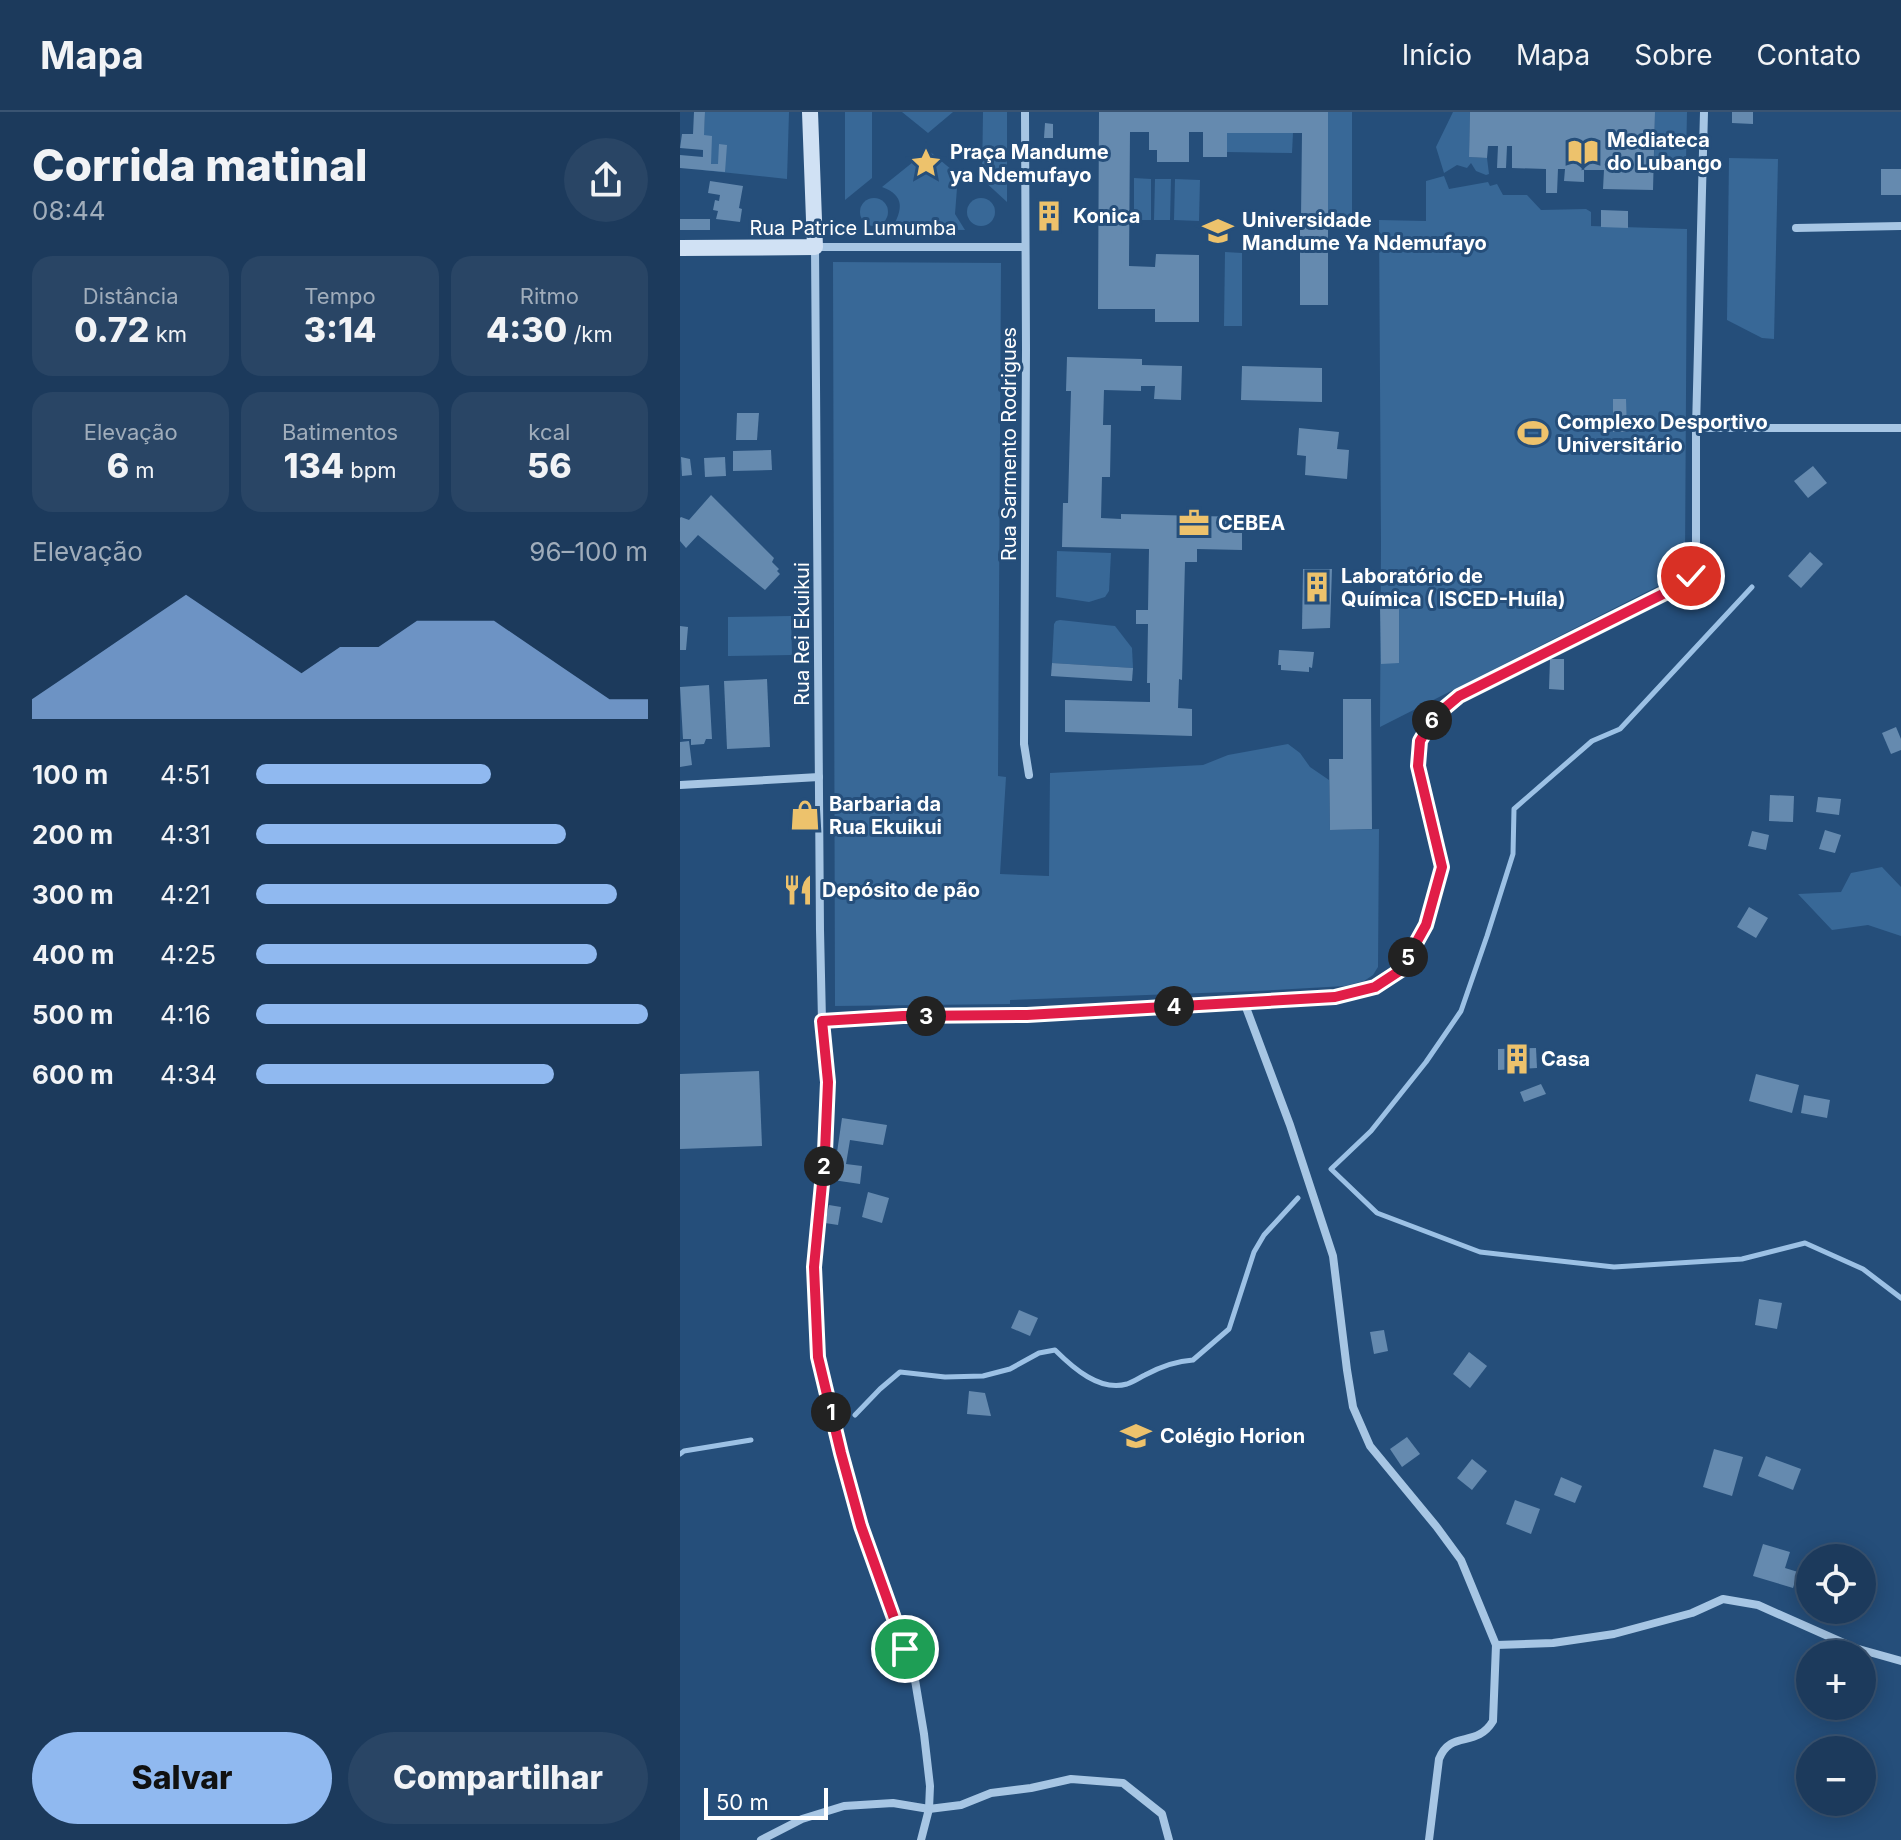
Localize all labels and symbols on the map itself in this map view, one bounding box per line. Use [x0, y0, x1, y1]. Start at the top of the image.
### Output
place label: Mediateca do Lubango [1607, 128, 1722, 175]
library icon: Mediateca do Lubango [1566, 135, 1600, 169]
place label: Praça Mandume ya Ndemufayo [950, 140, 1109, 187]
place icon: Praça Mandume ya Ndemufayo [909, 146, 943, 180]
building icon: Konica [1032, 199, 1066, 233]
place label: Konica [1073, 204, 1140, 228]
place label: Universidade Mandume Ya Ndemufayo [1242, 208, 1487, 255]
school or university icon: Universidade Mandume Ya Ndemufayo [1201, 214, 1235, 248]
street label: Rua Patrice Lumumba [749, 216, 957, 240]
street label: Rua Sarmento Rodrigues [997, 327, 1021, 561]
place label: Complexo Desportivo Universitário [1557, 410, 1768, 457]
sports icon: Complexo Desportivo Universitário [1516, 416, 1550, 450]
office icon: CEBEA [1177, 506, 1211, 540]
place label: CEBEA [1218, 511, 1285, 535]
pin [1657, 542, 1725, 610]
street label: Rua Rei Ekuikui [790, 562, 814, 706]
place label: Laboratório de Química ( ISCED-Huíla) [1341, 564, 1566, 611]
building icon: Laboratório de Química ( ISCED-Huíla) [1300, 570, 1334, 604]
pin: 6 [1412, 700, 1452, 740]
place label: Barbaria da Rua Ekuikui [829, 792, 942, 839]
shop icon: Barbaria da Rua Ekuikui [788, 798, 822, 832]
restaurant icon: Depósito de pão [781, 873, 815, 907]
place label: Depósito de pão [822, 878, 980, 902]
pin: 5 [1388, 937, 1428, 977]
pin: 4 [1154, 986, 1194, 1026]
pin: 3 [906, 996, 946, 1036]
building icon: Casa [1500, 1042, 1534, 1076]
place label: Casa [1541, 1047, 1590, 1071]
pin: 2 [804, 1146, 844, 1186]
pin: 1 [811, 1392, 851, 1432]
school or university icon: Colégio Horion [1119, 1419, 1153, 1453]
place label: Colégio Horion [1160, 1424, 1305, 1448]
pin [871, 1615, 939, 1683]
scale bar [704, 1784, 828, 1820]

